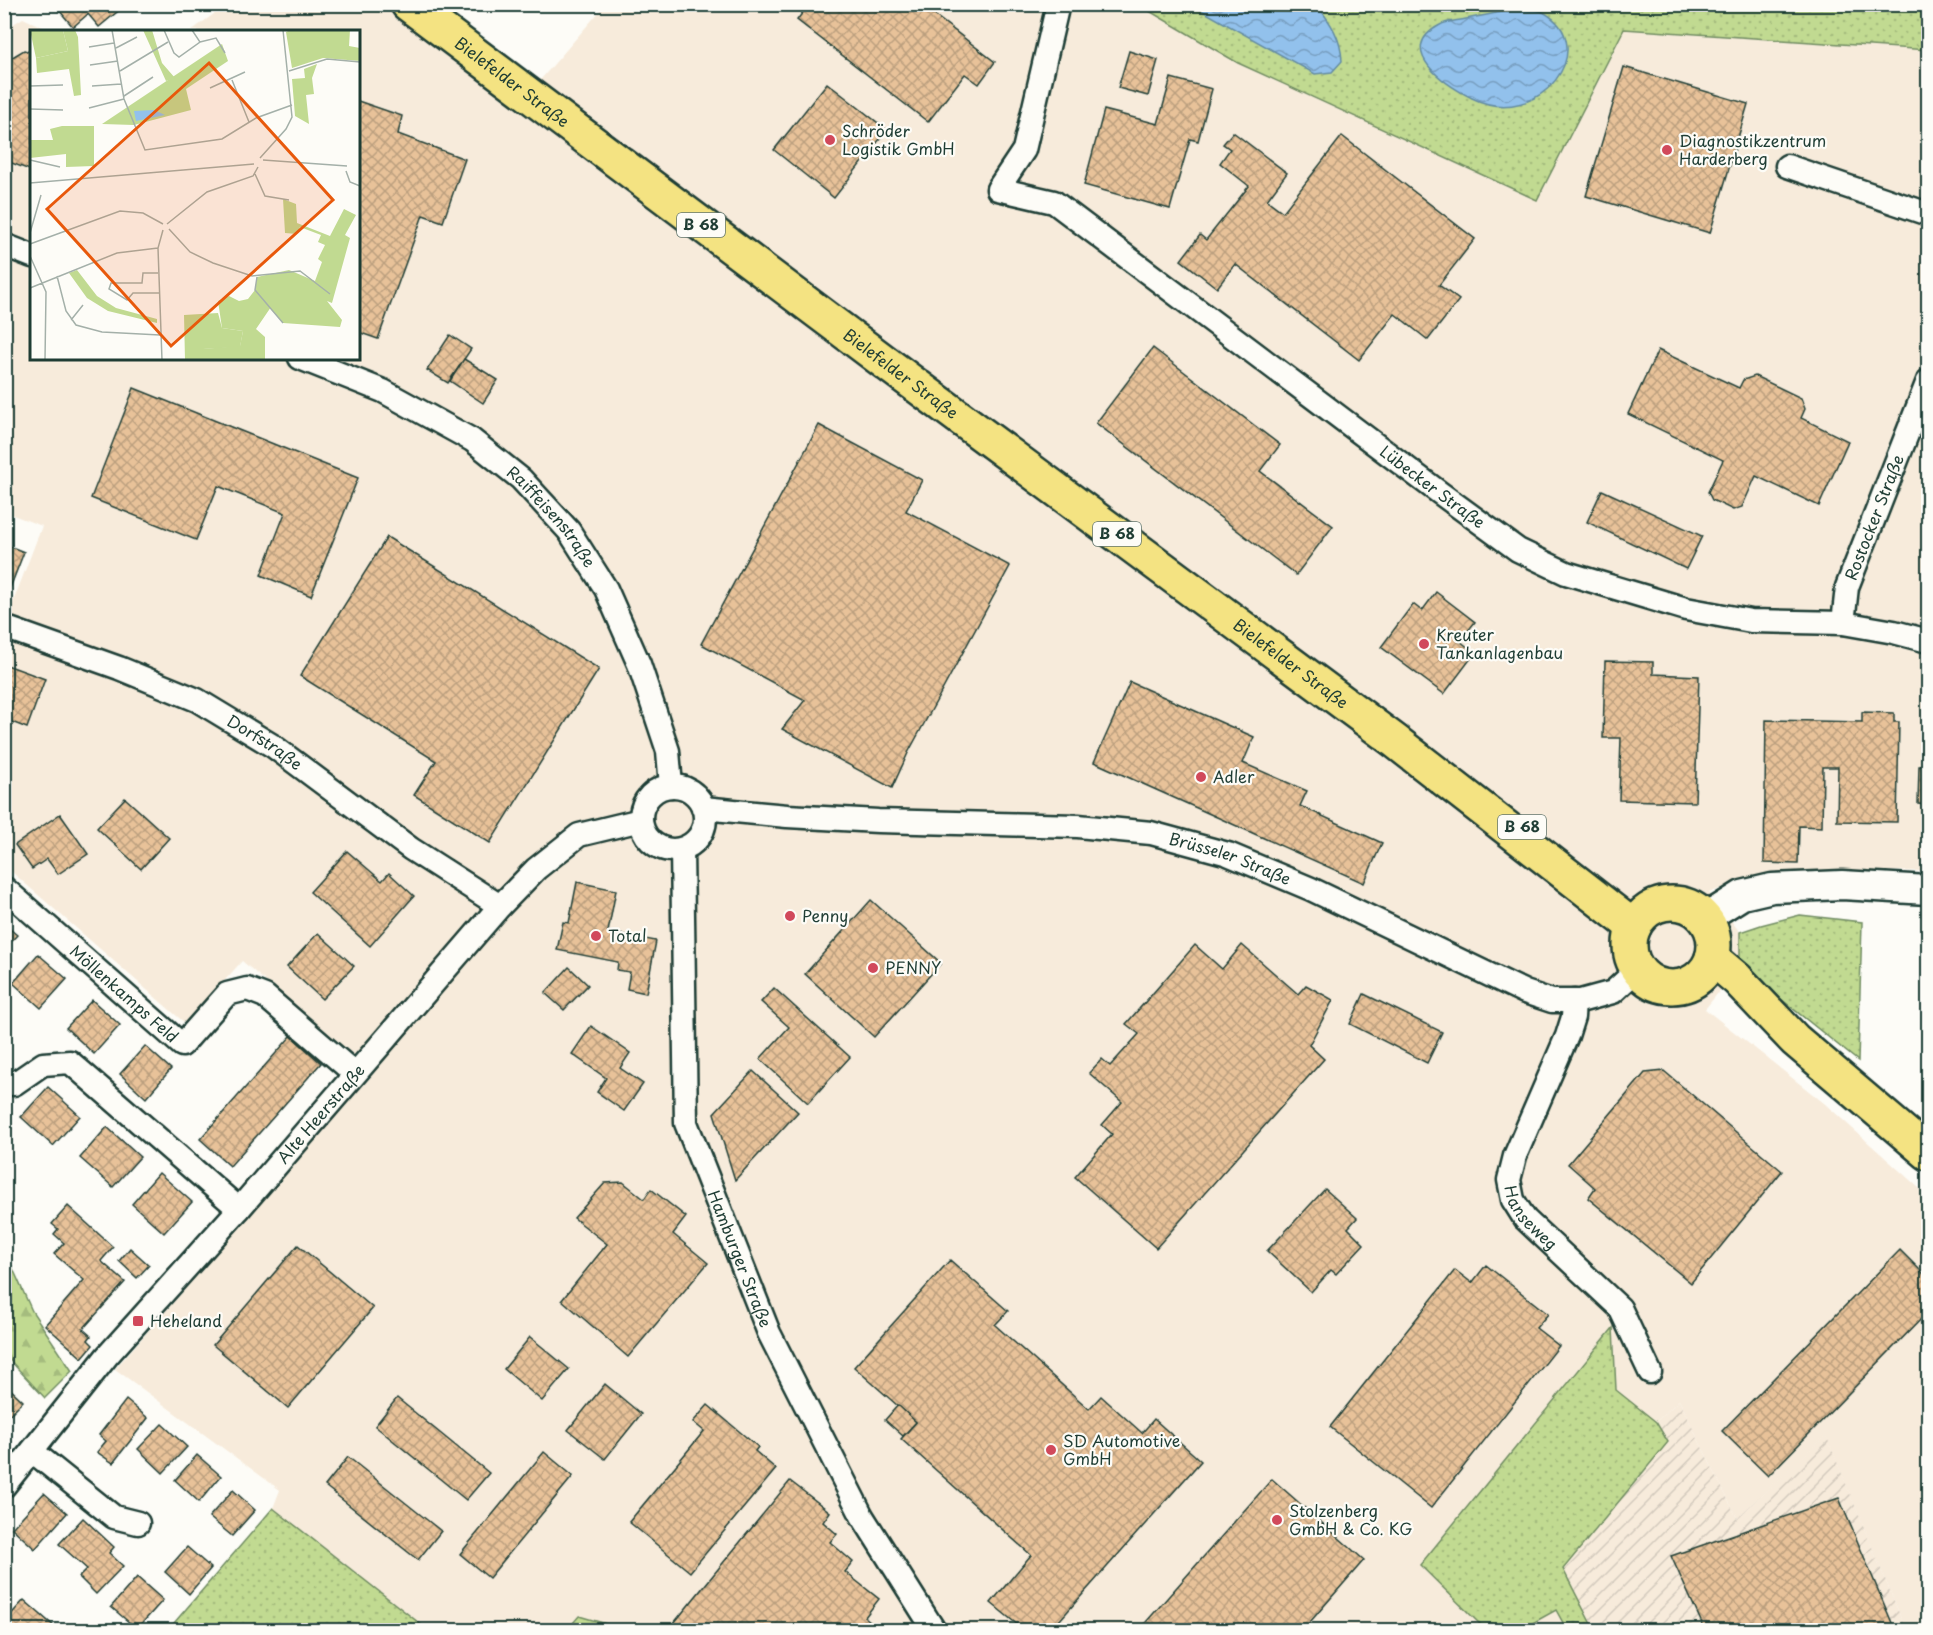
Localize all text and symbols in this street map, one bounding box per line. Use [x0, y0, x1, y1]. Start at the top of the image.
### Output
inset map [30, 30, 360, 360]
street label: Bielefelder Straße [450, 30, 575, 132]
place label: Schröder Logistik GmbH [842, 118, 955, 160]
place label: Diagnostikzentrum Harderberg [1679, 128, 1826, 170]
marker: Schröder Logistik GmbH [823, 133, 837, 147]
marker: Diagnostikzentrum Harderberg [1660, 143, 1674, 157]
road number: B 68 [677, 213, 725, 237]
street label: Bielefelder Straße [839, 322, 964, 424]
street label: Lübecker Straße [1375, 439, 1491, 533]
street label: Rostocker Straße [1838, 451, 1909, 583]
street label: Raiffeisenstraße [502, 459, 602, 572]
road number: B 68 [1093, 522, 1141, 546]
street label: Bielefelder Straße [1229, 612, 1354, 714]
place label: Kreuter Tankanlagenbau [1436, 622, 1563, 664]
marker: Kreuter Tankanlagenbau [1417, 637, 1431, 651]
street label: Dorfstraße [223, 708, 308, 775]
place label: Adler [1213, 764, 1255, 788]
marker: Adler [1194, 770, 1208, 784]
road number: B 68 [1498, 815, 1546, 839]
street label: Brüsseler Straße [1166, 825, 1295, 890]
place label: Penny [802, 903, 849, 927]
marker: Penny [783, 909, 797, 923]
place label: Total [608, 923, 647, 947]
marker: Total [589, 929, 603, 943]
street label: Möllenkamps Feld [65, 939, 184, 1048]
place label: PENNY [885, 955, 941, 979]
marker: PENNY [866, 961, 880, 975]
street label: Alte Heerstraße [271, 1058, 370, 1168]
street label: Hanseweg [1499, 1183, 1563, 1255]
street label: Hamburger Straße [703, 1186, 778, 1330]
place label: Heheland [150, 1308, 222, 1332]
marker: Heheland [131, 1314, 145, 1328]
place label: SD Automotive GmbH [1063, 1428, 1180, 1470]
marker: SD Automotive GmbH [1044, 1443, 1058, 1457]
place label: Stolzenberg GmbH & Co. KG [1289, 1498, 1412, 1540]
marker: Stolzenberg GmbH & Co. KG [1270, 1513, 1284, 1527]

